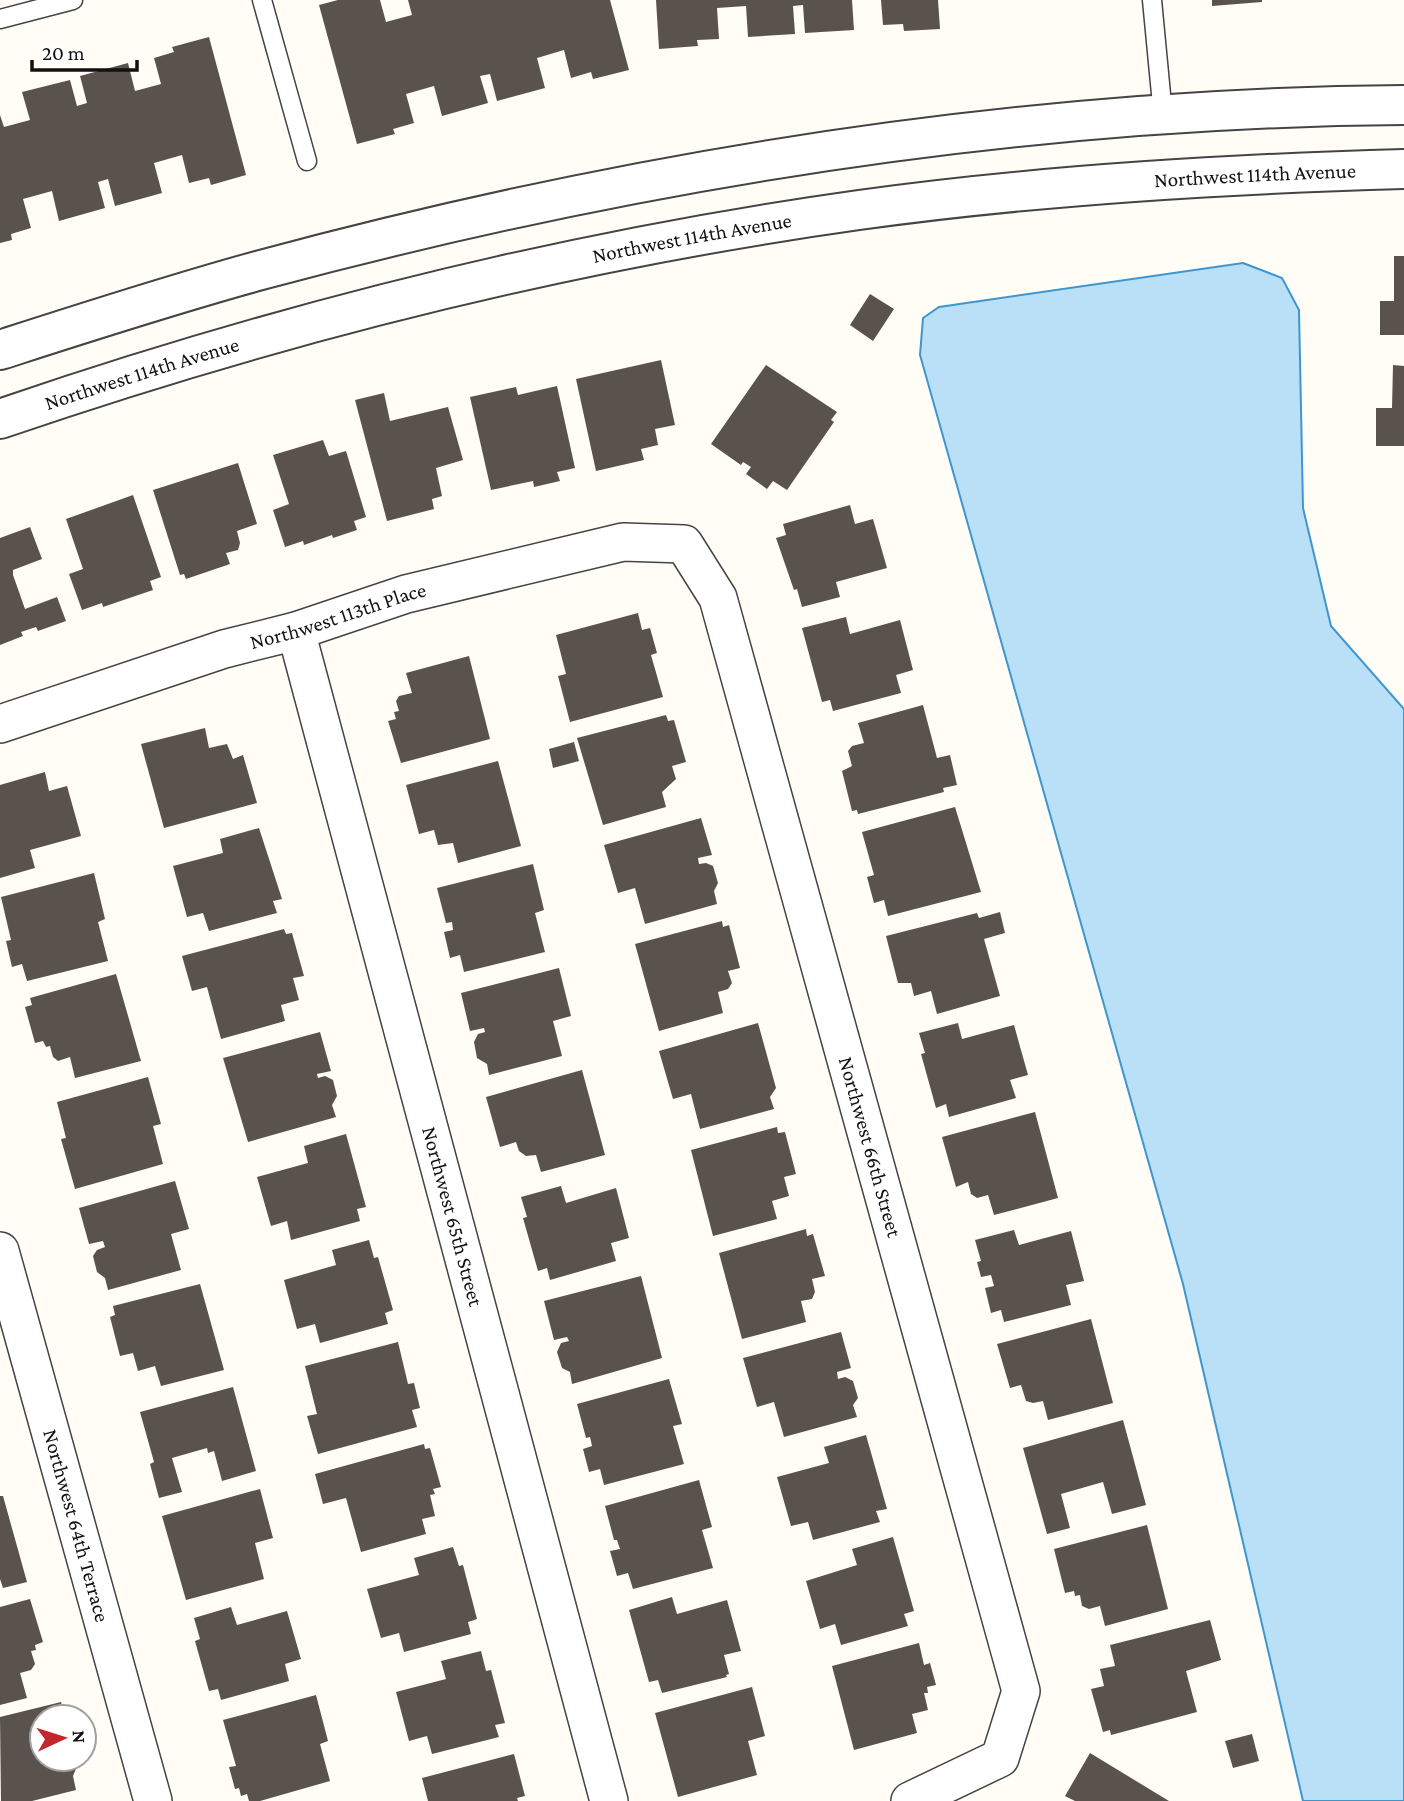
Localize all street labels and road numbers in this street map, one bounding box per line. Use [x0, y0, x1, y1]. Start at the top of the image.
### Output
street label: Northwest 114th Avenue [1153, 158, 1356, 192]
street label: Northwest 114th Avenue [590, 208, 793, 268]
street label: Northwest 114th Avenue [42, 332, 242, 415]
street label: Northwest 113th Place [247, 578, 428, 654]
street label: Northwest 66th Street [834, 1054, 907, 1241]
street label: Northwest 65th Street [417, 1124, 488, 1310]
street label: Northwest 64th Terrace [38, 1427, 115, 1625]

